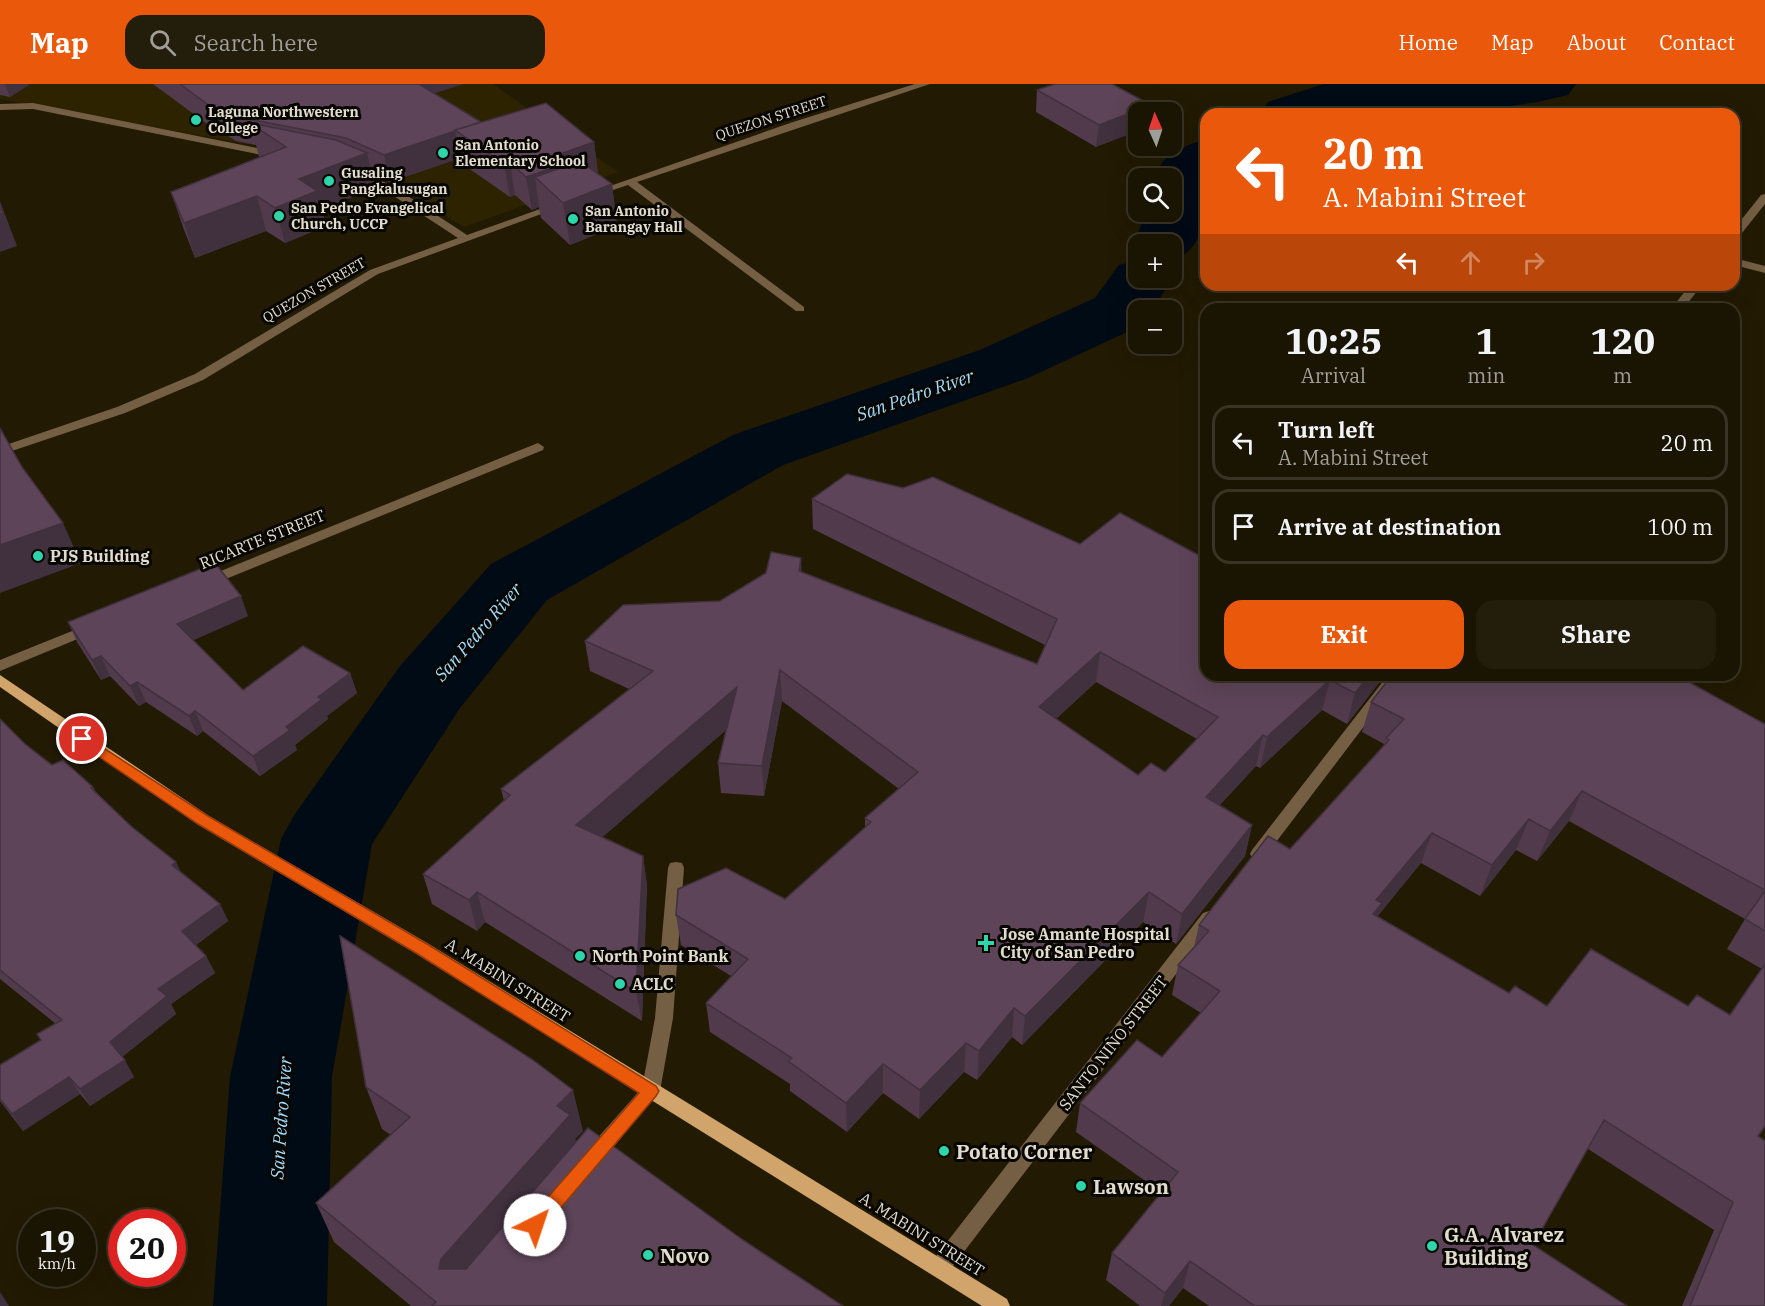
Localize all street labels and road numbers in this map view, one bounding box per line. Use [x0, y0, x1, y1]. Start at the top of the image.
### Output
street label: QUEZON STREET [713, 92, 829, 144]
street label: QUEZON STREET [259, 253, 369, 327]
street label: RICARTE STREET [196, 505, 328, 573]
street label: A. MABINI STREET [442, 934, 574, 1026]
street label: SANTO NIÑO STREET [1054, 972, 1172, 1114]
street label: A. MABINI STREET [856, 1188, 988, 1280]

